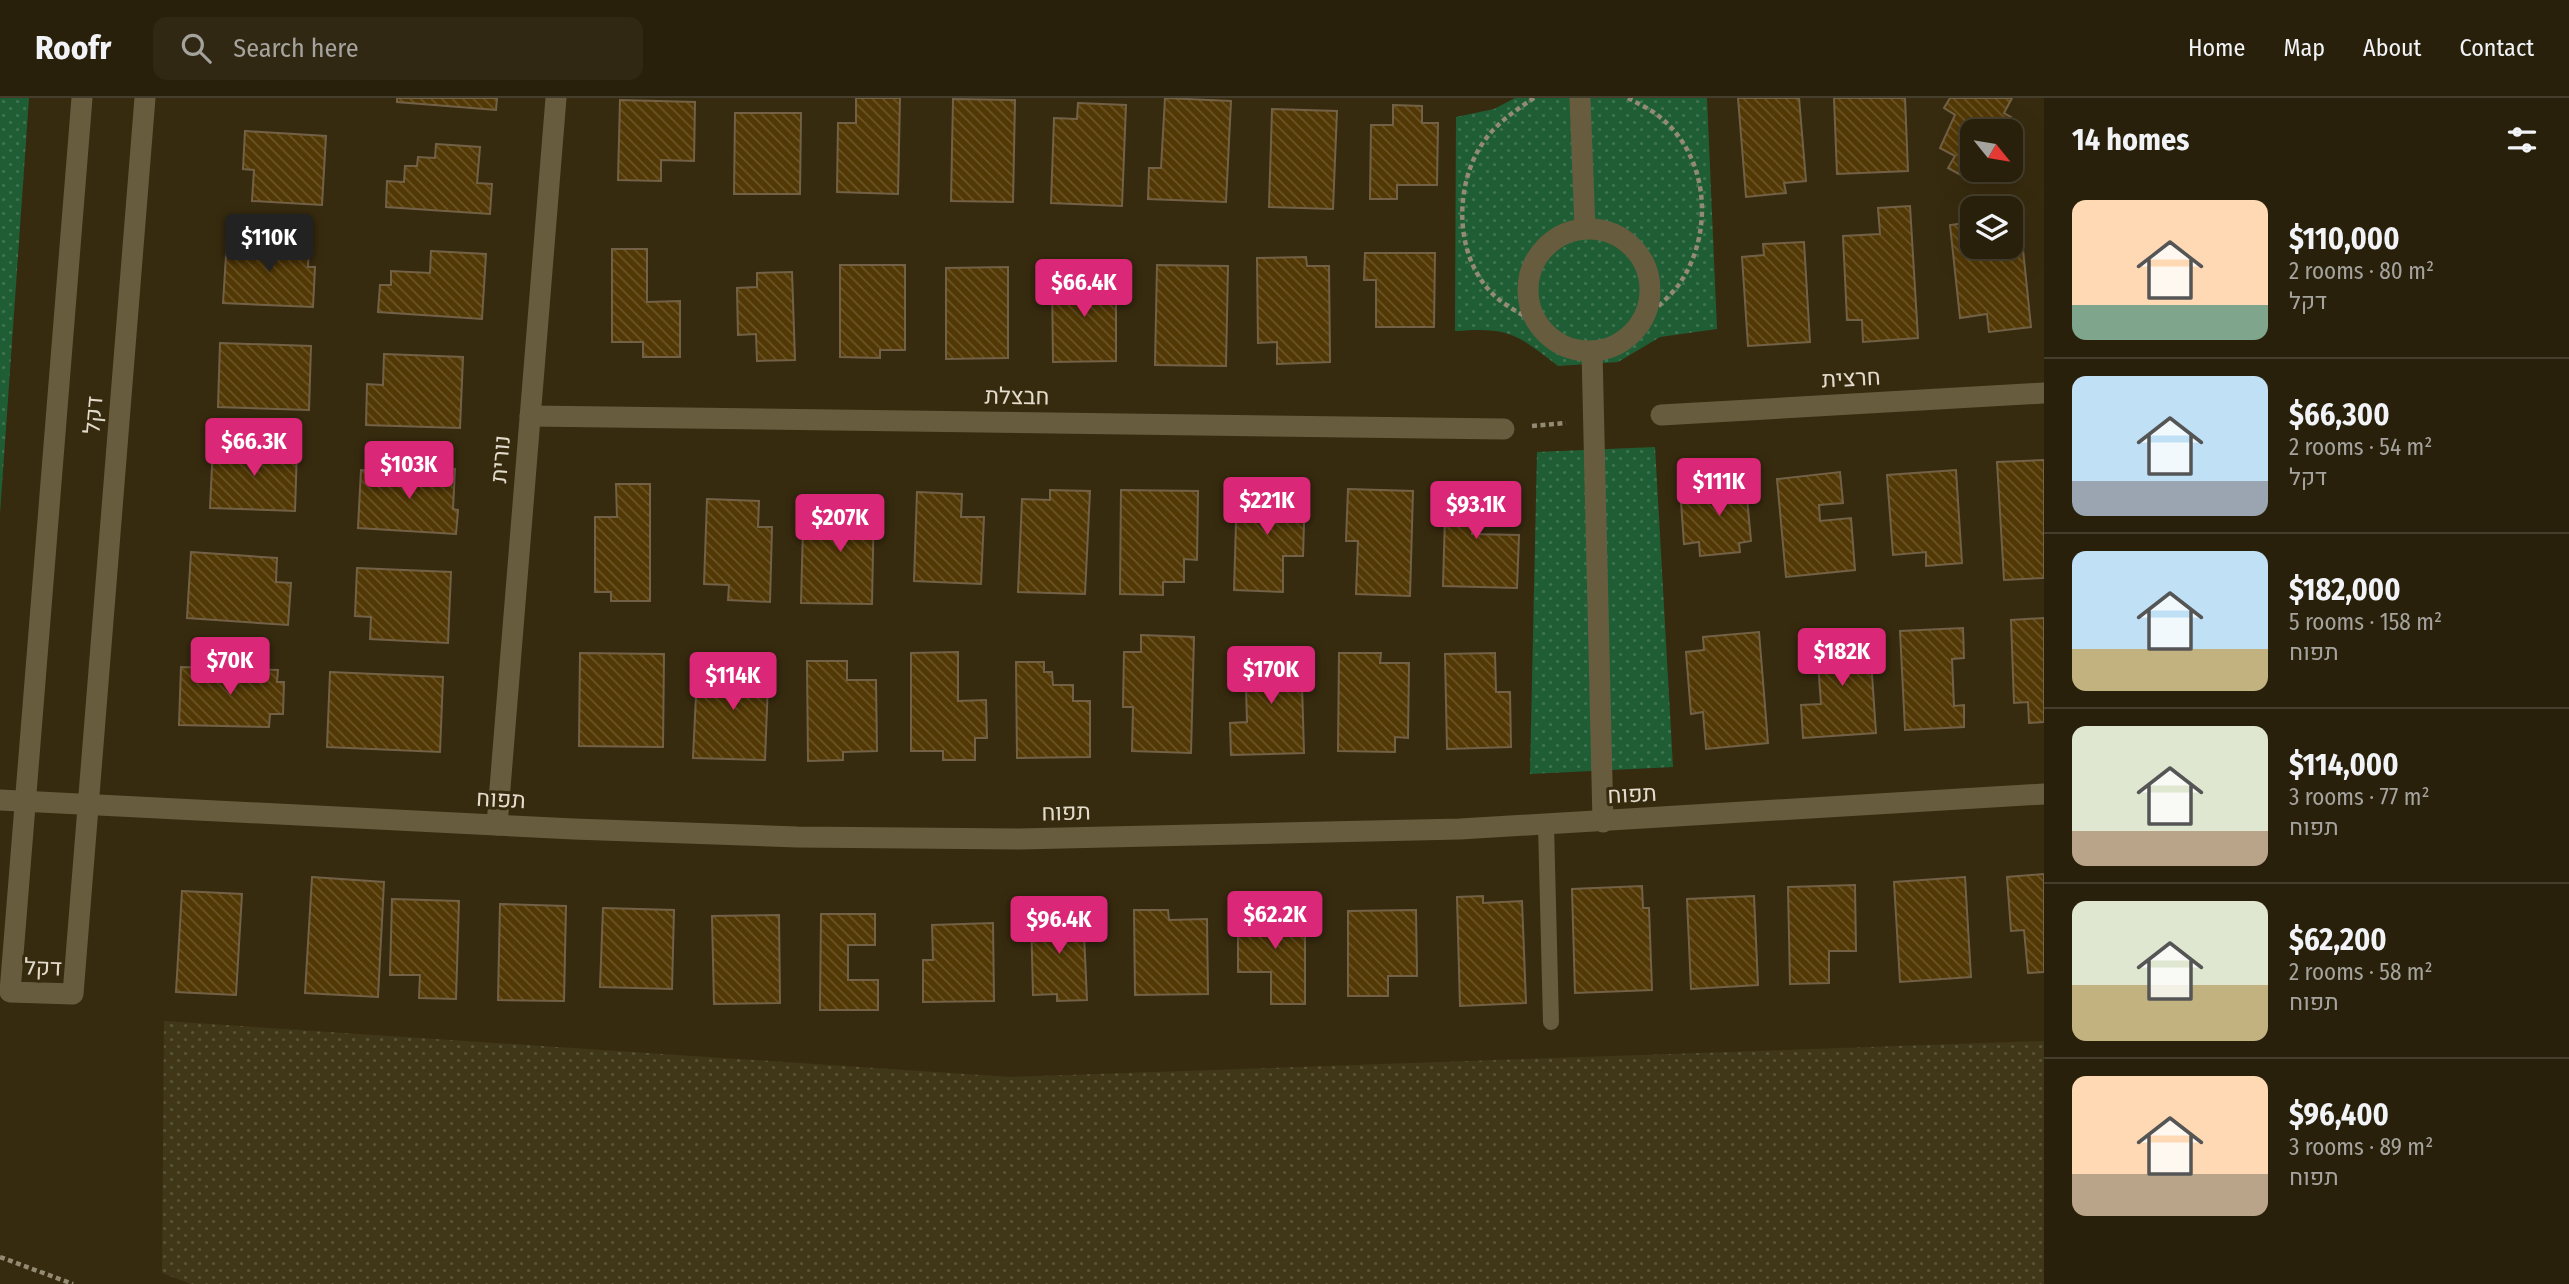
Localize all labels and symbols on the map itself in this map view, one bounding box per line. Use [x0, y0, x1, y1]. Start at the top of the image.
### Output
north arrow [1960, 119, 2023, 182]
pin: $110K [220, 214, 318, 274]
pin: $66.4K [1027, 260, 1141, 319]
street label: חרצית [1821, 362, 1881, 394]
street label: חבצלת [984, 381, 1050, 411]
street label: דקל [77, 395, 109, 435]
pin: $66.3K [197, 418, 311, 478]
street label: נורית [484, 434, 516, 484]
pin: $103K [360, 442, 458, 501]
pin: $111K [1670, 458, 1768, 518]
pin: $221K [1218, 478, 1316, 537]
pin: $93.1K [1419, 482, 1533, 541]
pin: $207K [791, 494, 889, 554]
pin: $182K [1793, 628, 1891, 688]
pin: $70K [189, 638, 271, 697]
pin: $170K [1222, 646, 1320, 706]
pin: $114K [684, 652, 782, 712]
street label: תפוח [1607, 779, 1657, 809]
street label: תפוח [476, 784, 526, 814]
street label: תפוח [1041, 798, 1091, 826]
pin: $62.2K [1218, 892, 1332, 951]
pin: $96.4K [1002, 896, 1116, 956]
street label: דקל [23, 952, 63, 982]

